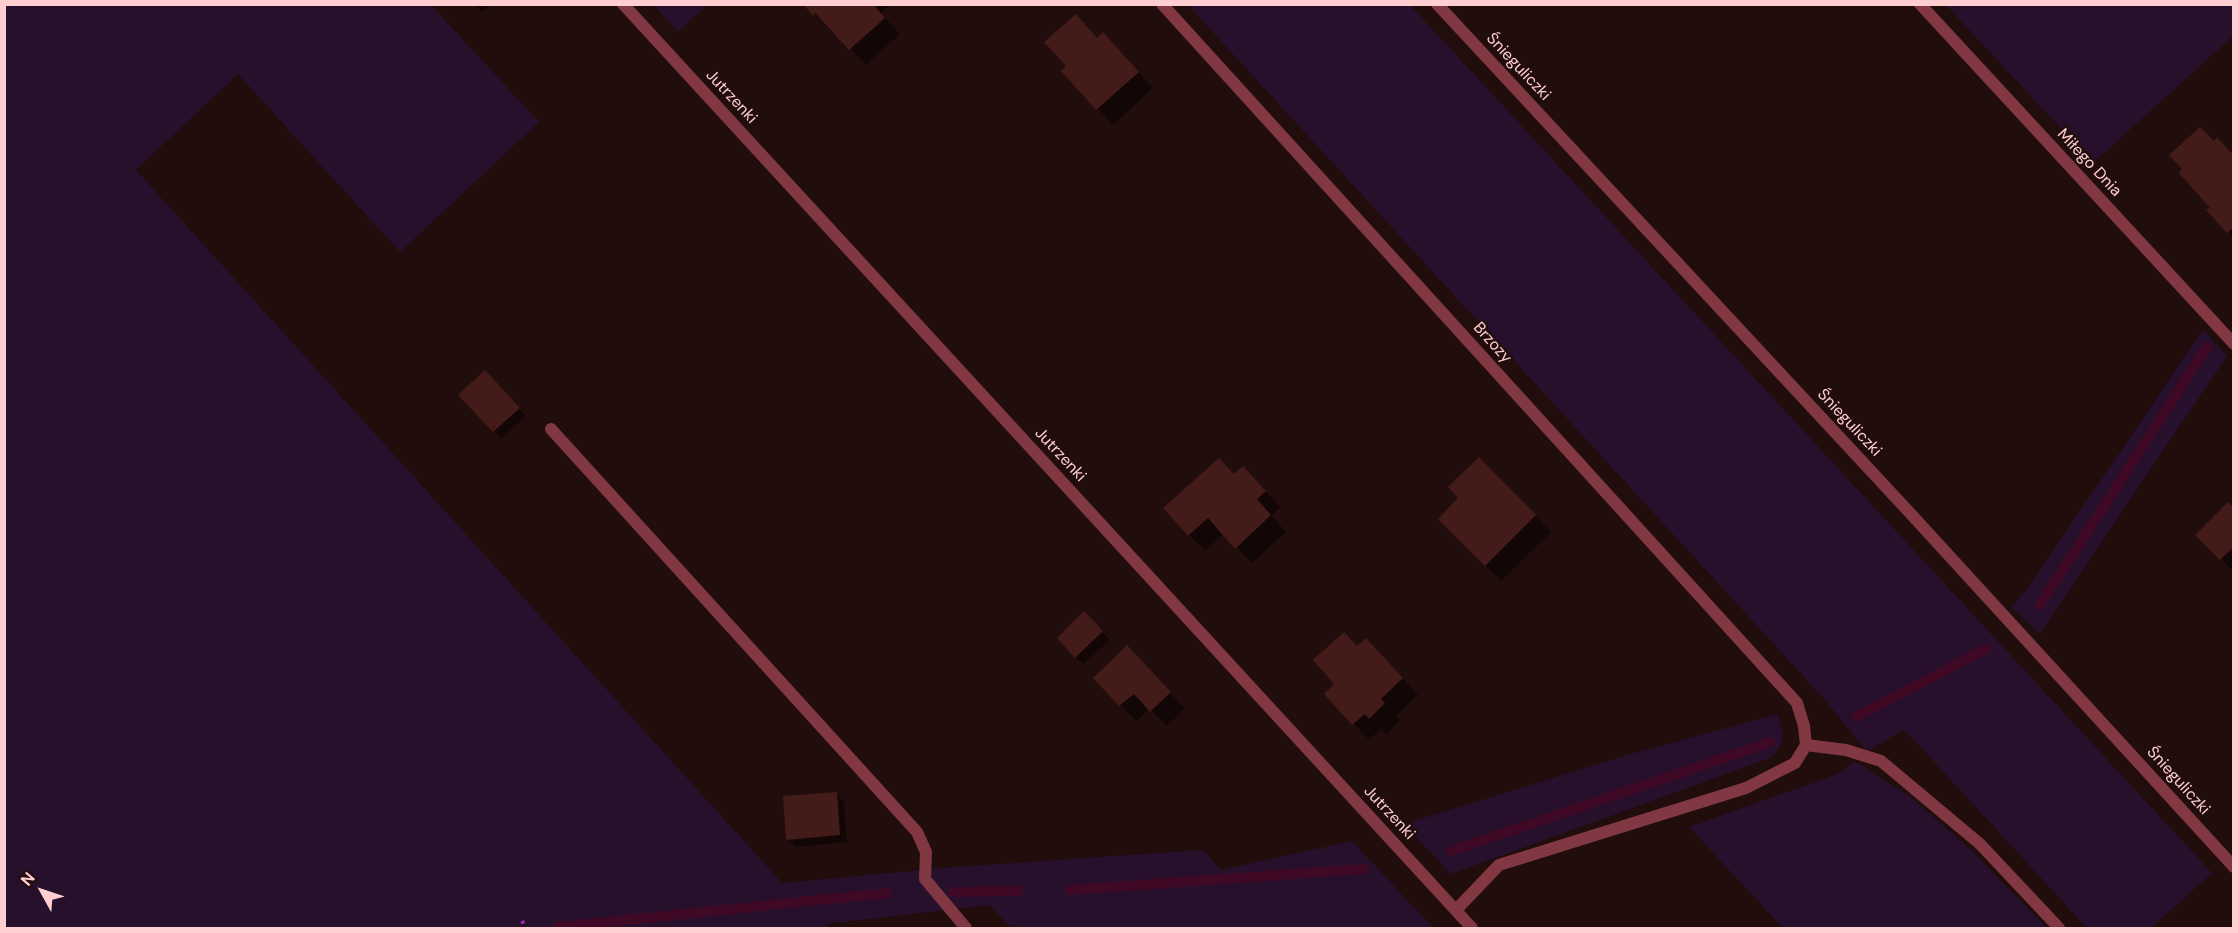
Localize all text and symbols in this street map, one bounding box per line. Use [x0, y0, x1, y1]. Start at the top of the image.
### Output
street label: Śnieguliczki [1482, 29, 1554, 105]
street label: Jutrzenki [701, 66, 761, 128]
street label: Miłego Dnia [2053, 125, 2125, 201]
street label: Brzozy [1469, 319, 1515, 367]
street label: Śnieguliczki [1813, 385, 1885, 461]
street label: Jutrzenki [1030, 424, 1090, 486]
street label: Śnieguliczki [2142, 743, 2214, 819]
street label: Jutrzenki [1359, 782, 1419, 844]
north arrow [12, 861, 72, 921]
text: N [16, 868, 40, 890]

